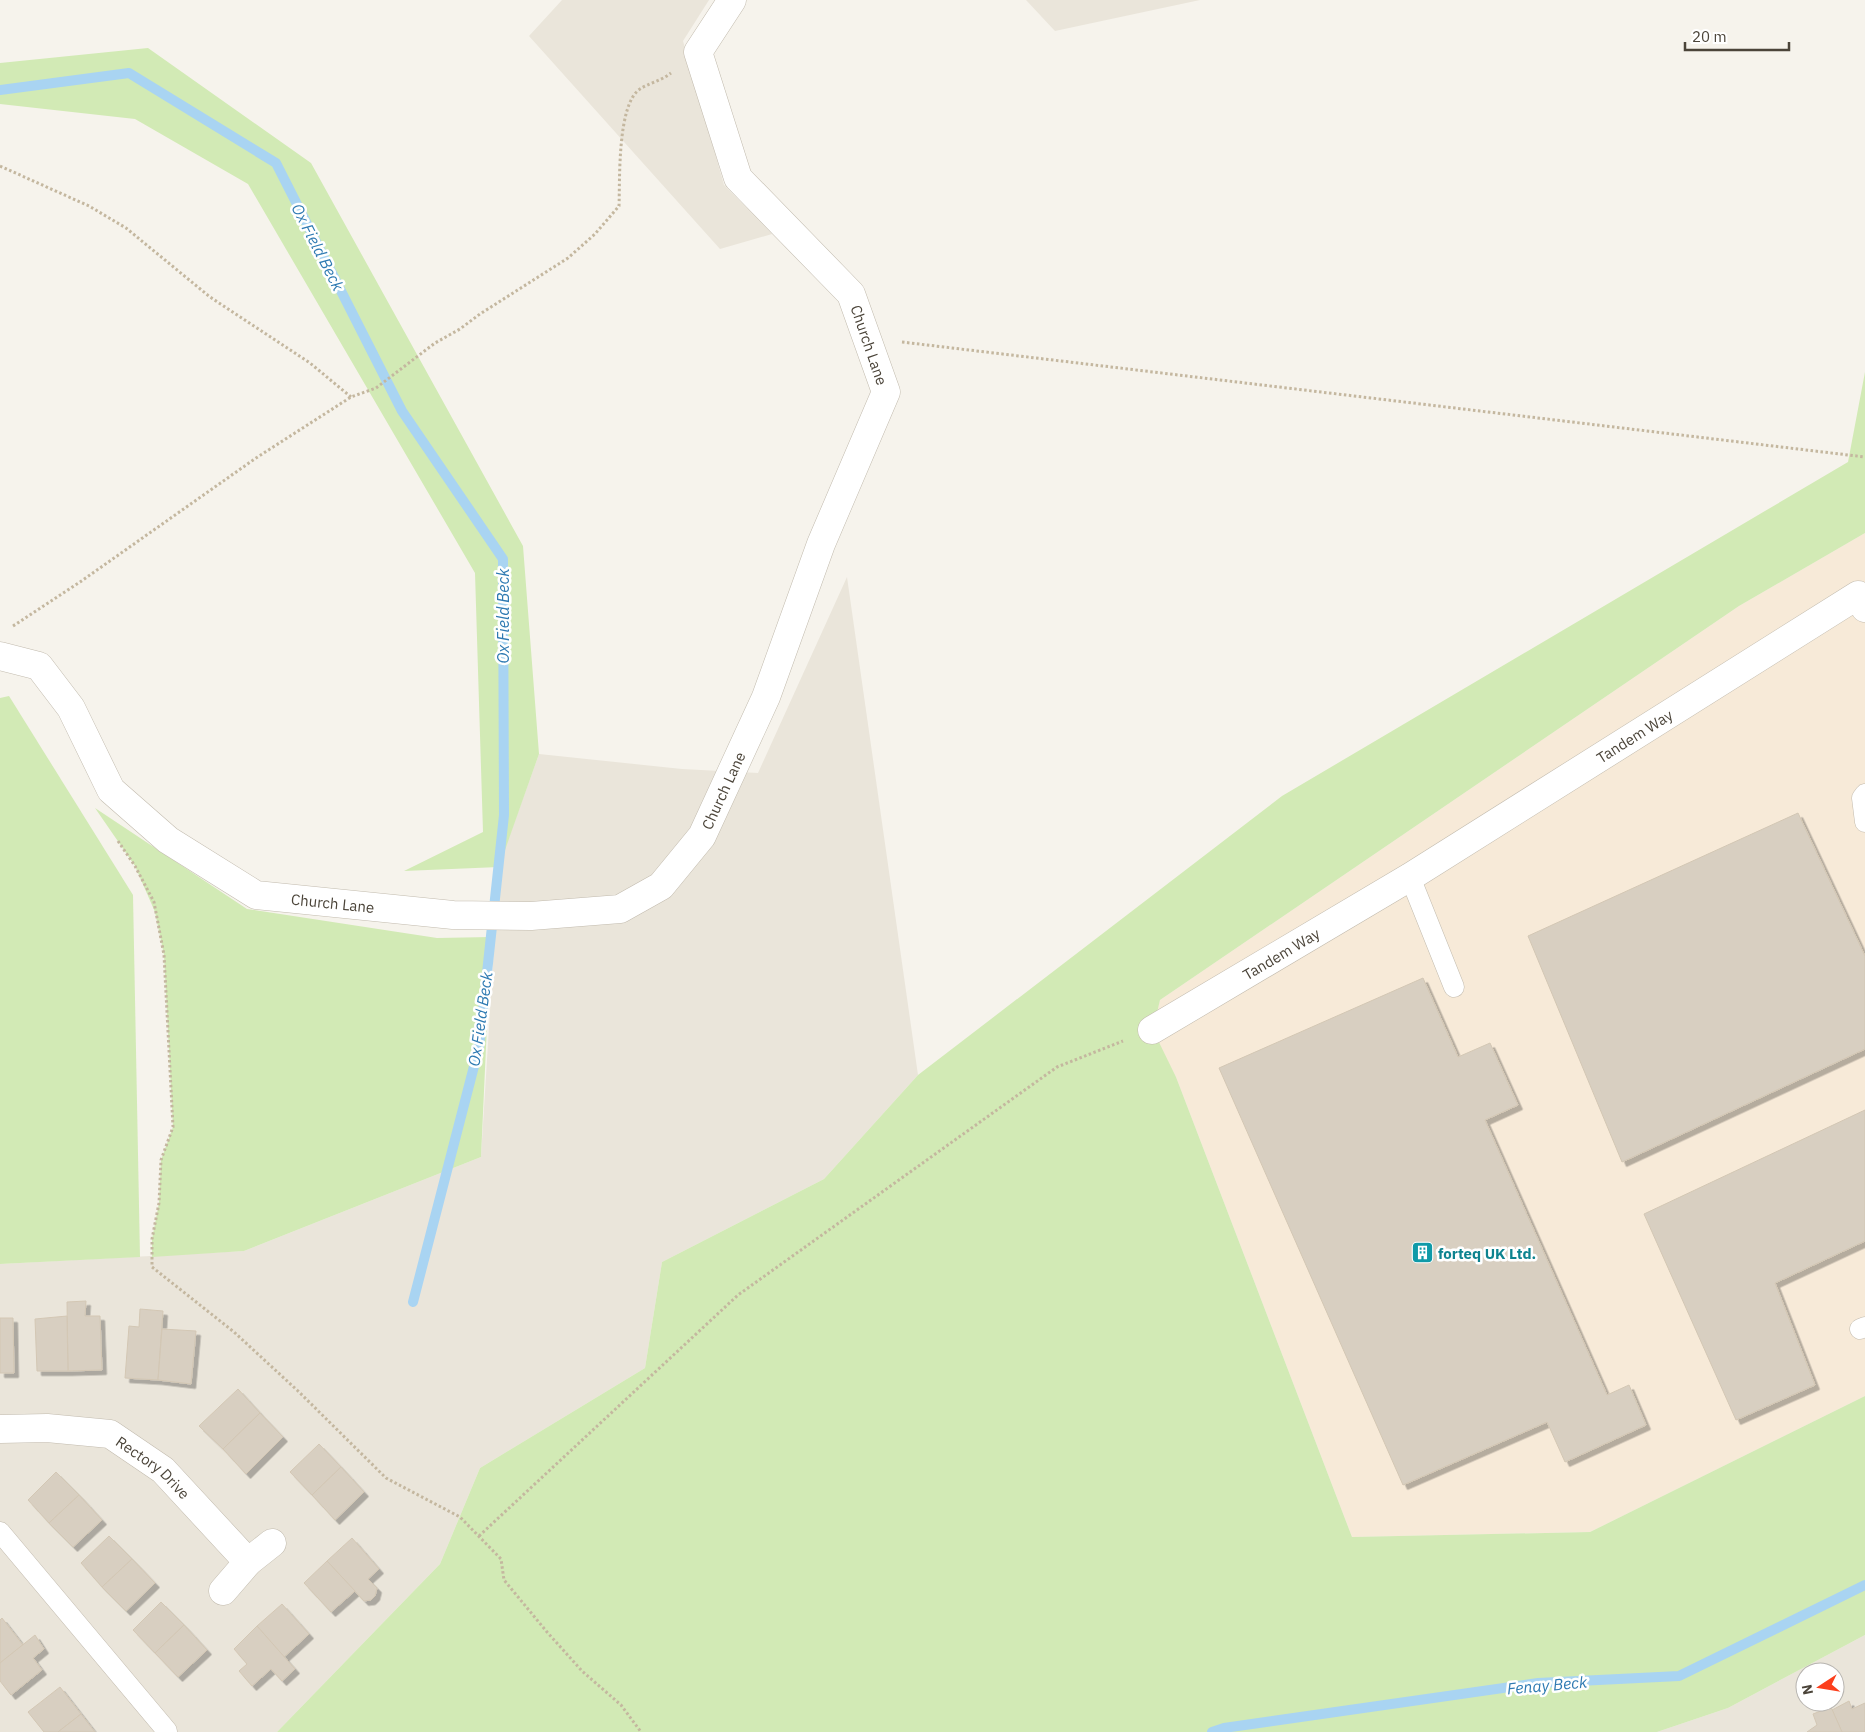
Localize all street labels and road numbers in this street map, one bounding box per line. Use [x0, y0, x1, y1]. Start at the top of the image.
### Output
street label: Church Lane [846, 302, 892, 388]
street label: Tandem Way [1593, 705, 1676, 767]
street label: Church Lane [697, 748, 749, 832]
street label: Church Lane [290, 889, 375, 916]
street label: Tandem Way [1239, 923, 1323, 984]
street label: Rectory Drive [113, 1431, 194, 1503]

